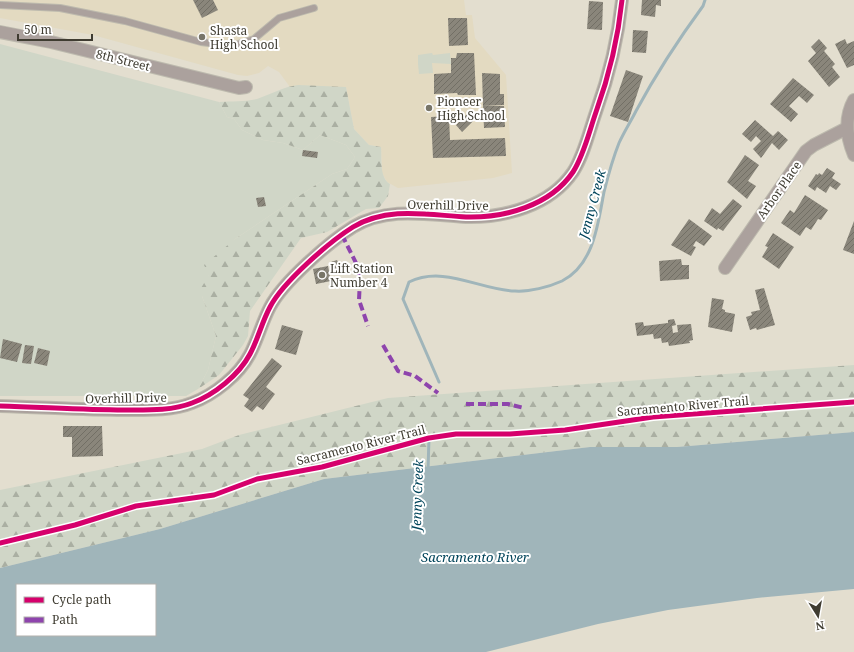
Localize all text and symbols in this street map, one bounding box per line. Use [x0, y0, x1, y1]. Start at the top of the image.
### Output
scale bar [18, 16, 92, 42]
text: 50 m [24, 21, 52, 38]
place label: Shasta High School [210, 22, 278, 53]
marker: Shasta High School [197, 32, 207, 42]
street label: 8th Street [94, 45, 152, 75]
place label: Pioneer High School [437, 93, 505, 124]
marker: Pioneer High School [424, 103, 434, 113]
street label: Arbor Place [753, 158, 805, 222]
water label: Jenny Creek [573, 167, 610, 243]
street label: Overhill Drive [407, 196, 489, 214]
place label: Lift Station Number 4 [330, 260, 394, 291]
marker: Lift Station Number 4 [317, 270, 327, 280]
street label: Overhill Drive [85, 389, 167, 407]
street label: Sacramento River Trail [616, 392, 750, 420]
street label: Sacramento River Trail [295, 421, 427, 469]
water label: Jenny Creek [407, 459, 427, 534]
water label: Sacramento River [421, 548, 530, 566]
legend [16, 584, 156, 636]
text: Cycle path [52, 591, 112, 608]
north arrow [798, 596, 838, 636]
text: Path [52, 611, 78, 628]
text: N [814, 618, 826, 635]

